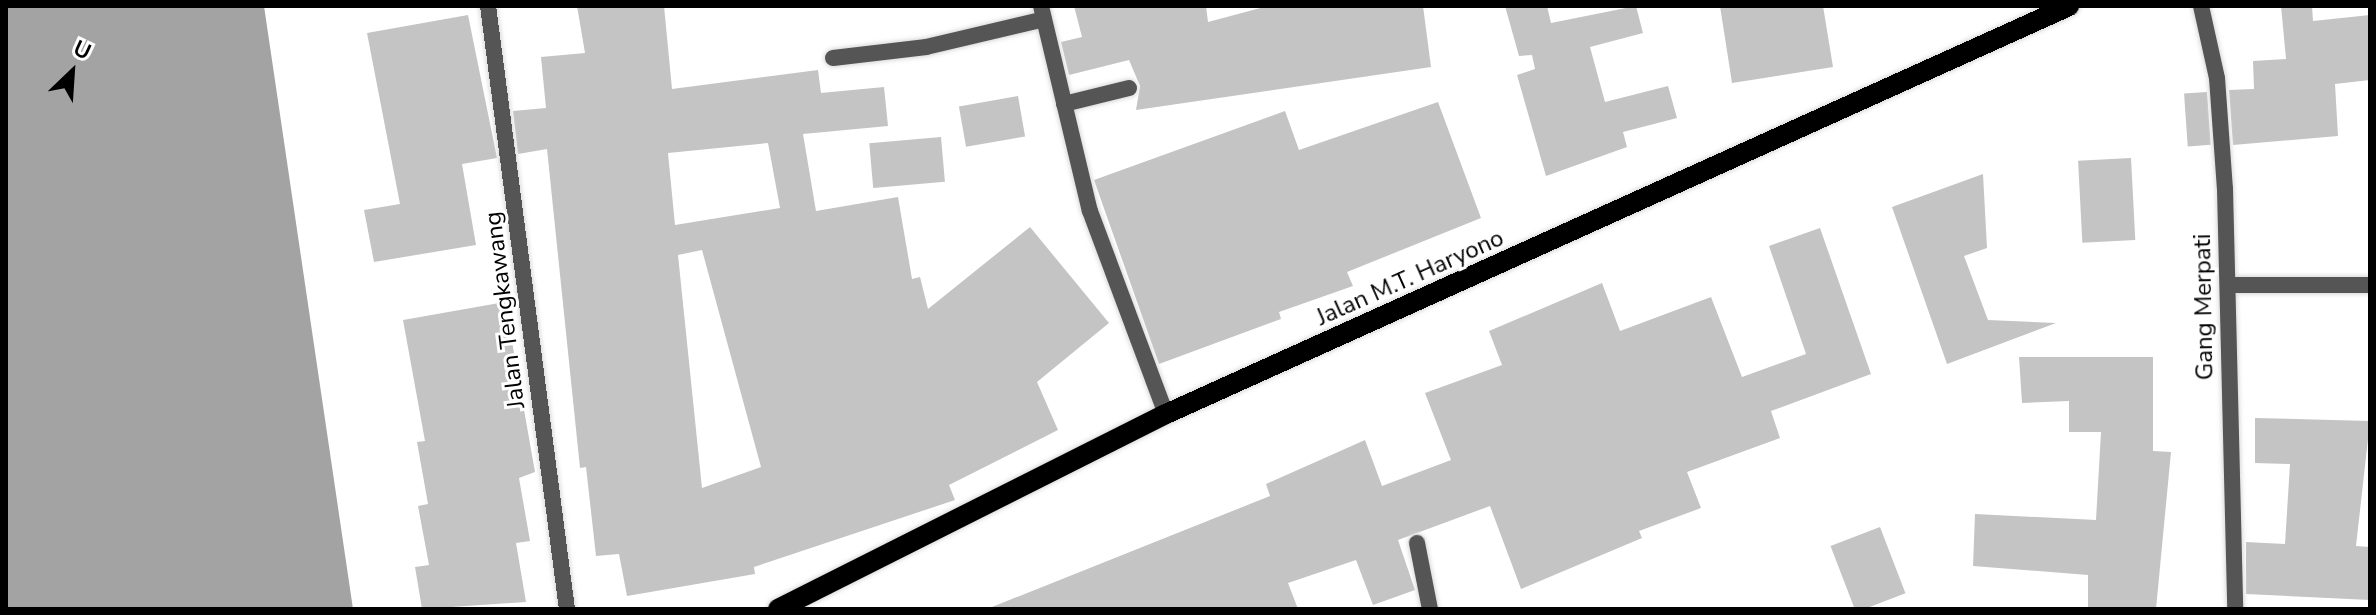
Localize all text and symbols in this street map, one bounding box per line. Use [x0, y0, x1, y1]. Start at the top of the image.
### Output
north arrow [32, 32, 112, 112]
text: U [68, 33, 96, 67]
street label: Jalan Tengkawang [479, 210, 531, 410]
street label: Jalan M.T. Haryono [1312, 224, 1508, 332]
street label: Gang Merpati [2188, 233, 2220, 381]

